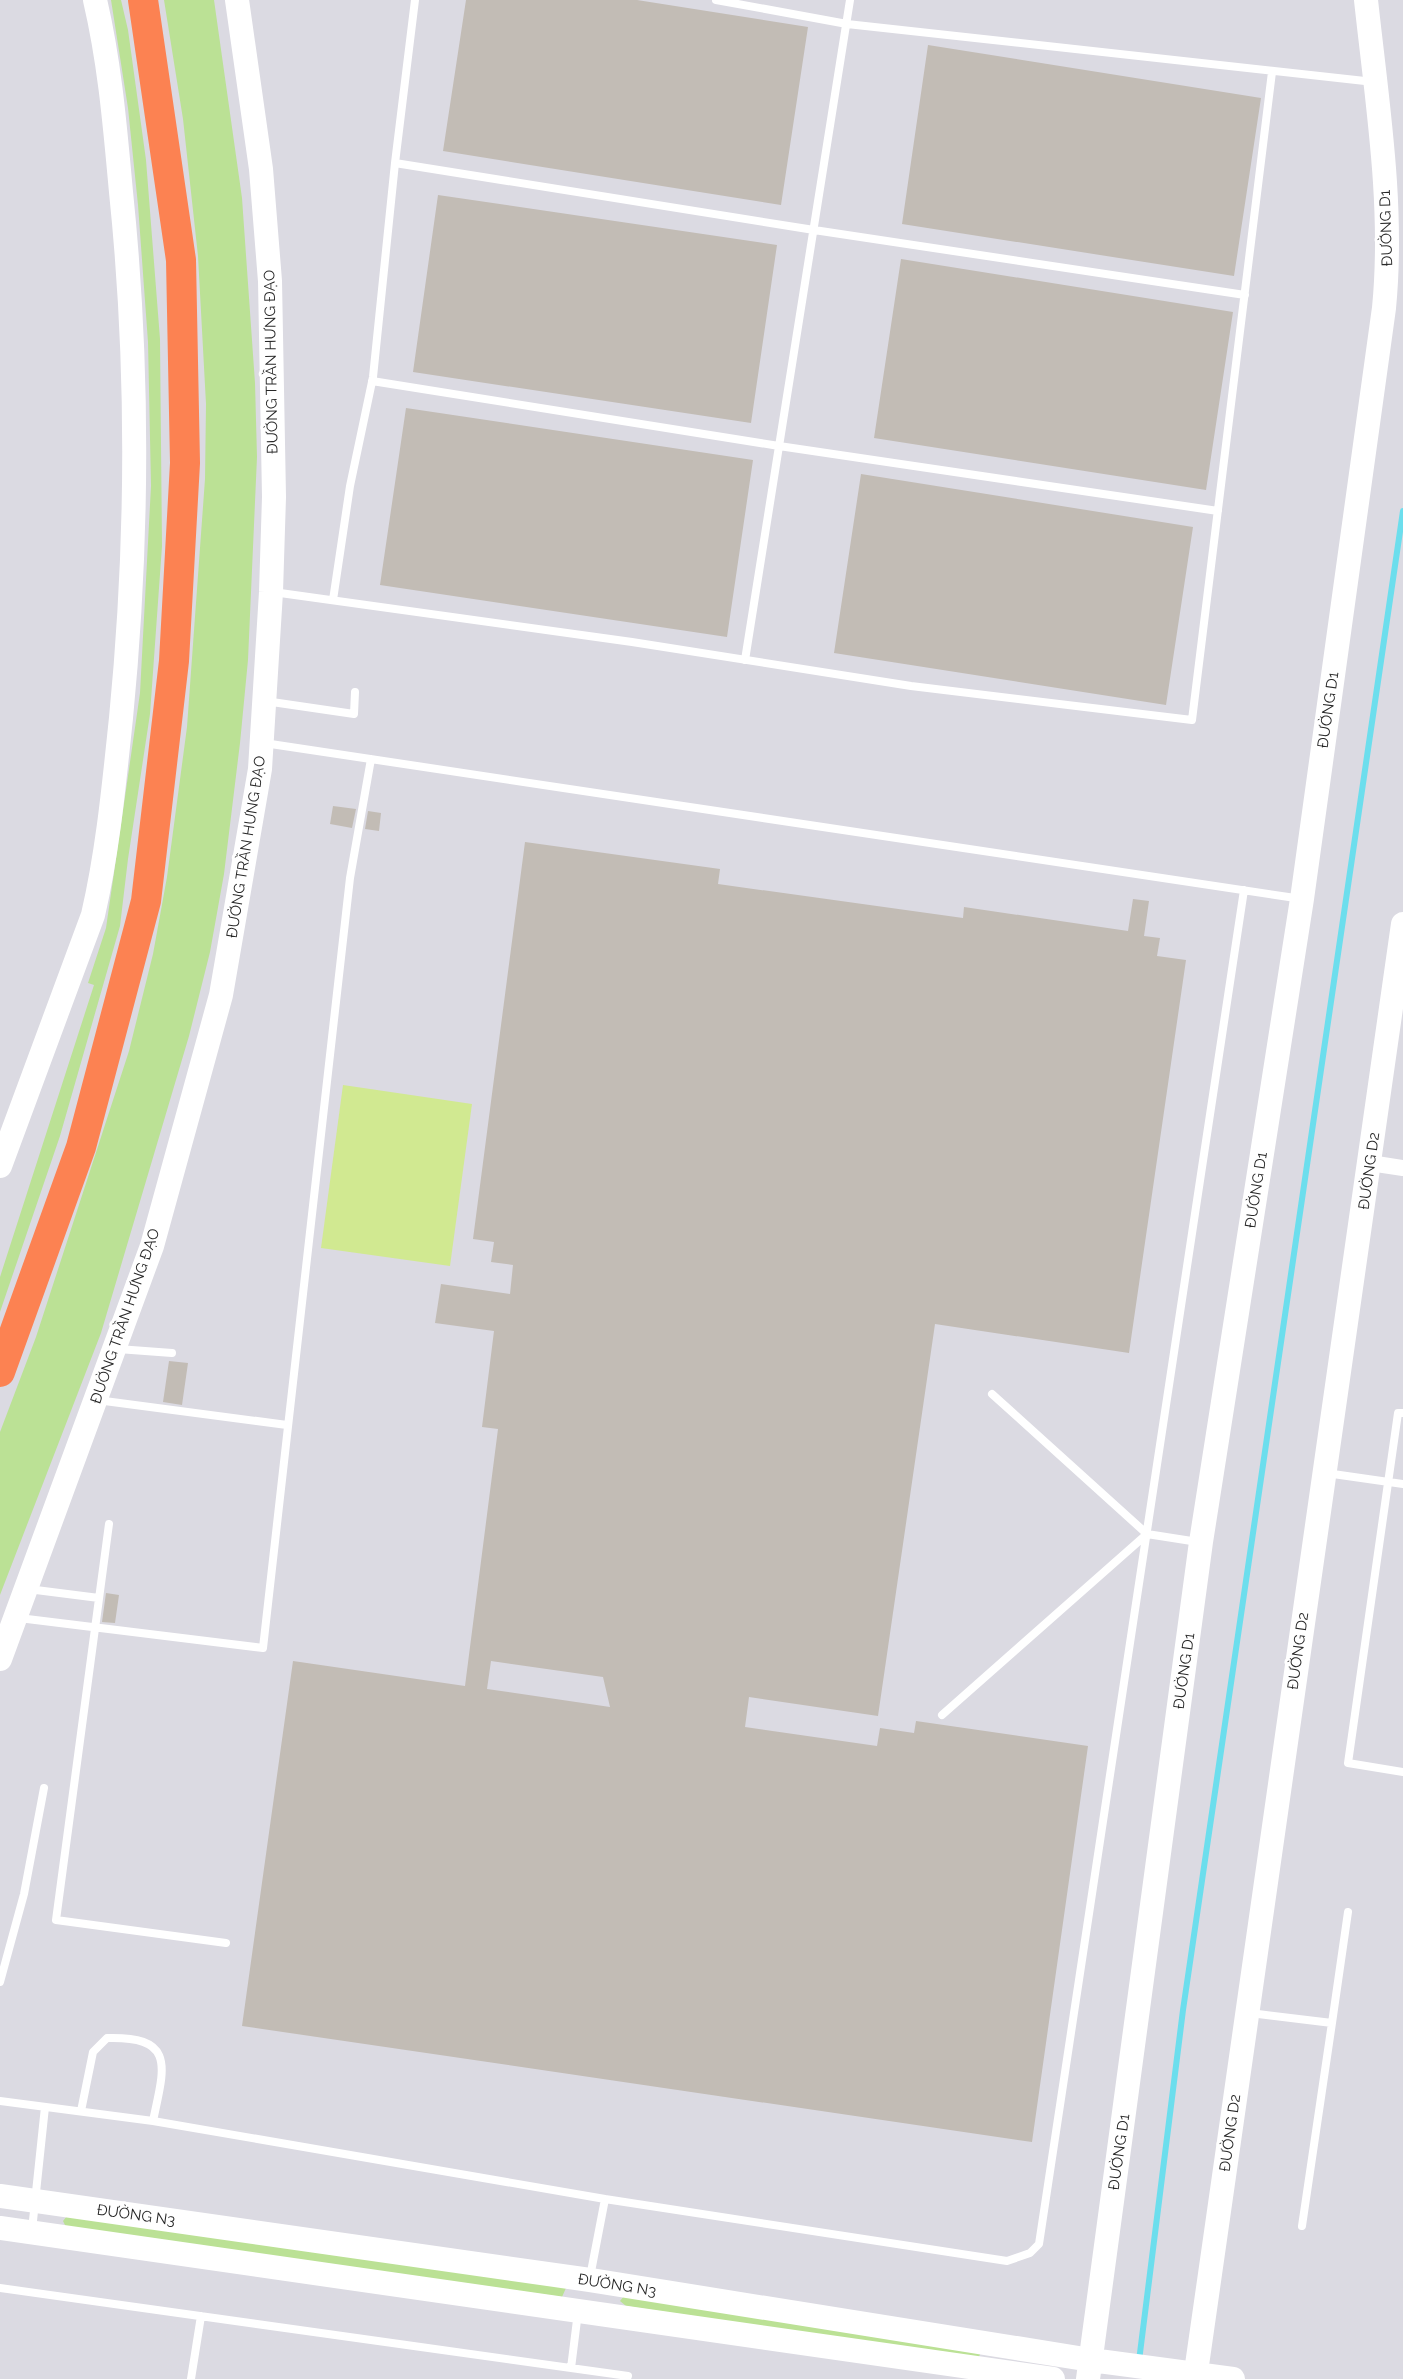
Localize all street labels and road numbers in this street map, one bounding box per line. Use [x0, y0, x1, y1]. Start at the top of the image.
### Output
street label: ĐƯỜNG D1 [1376, 189, 1396, 267]
street label: ĐƯỜNG TRẦN HƯNG ĐẠO [259, 270, 282, 454]
street label: ĐƯỜNG D1 [1314, 670, 1342, 749]
street label: ĐƯỜNG TRẦN HƯNG ĐẠO [222, 754, 269, 939]
street label: ĐƯỜNG D2 [1355, 1131, 1383, 1211]
street label: ĐƯỜNG D1 [1241, 1150, 1271, 1229]
street label: ĐƯỜNG TRẦN HƯNG ĐẠO [86, 1226, 164, 1406]
street label: ĐƯỜNG D2 [1284, 1611, 1312, 1691]
street label: ĐƯỜNG D1 [1170, 1631, 1198, 1710]
street label: ĐƯỜNG D2 [1216, 2093, 1244, 2173]
street label: ĐƯỜNG D1 [1105, 2112, 1133, 2191]
street label: ĐƯỜNG N3 [96, 2201, 176, 2229]
street label: ĐƯỜNG N3 [577, 2270, 657, 2300]

